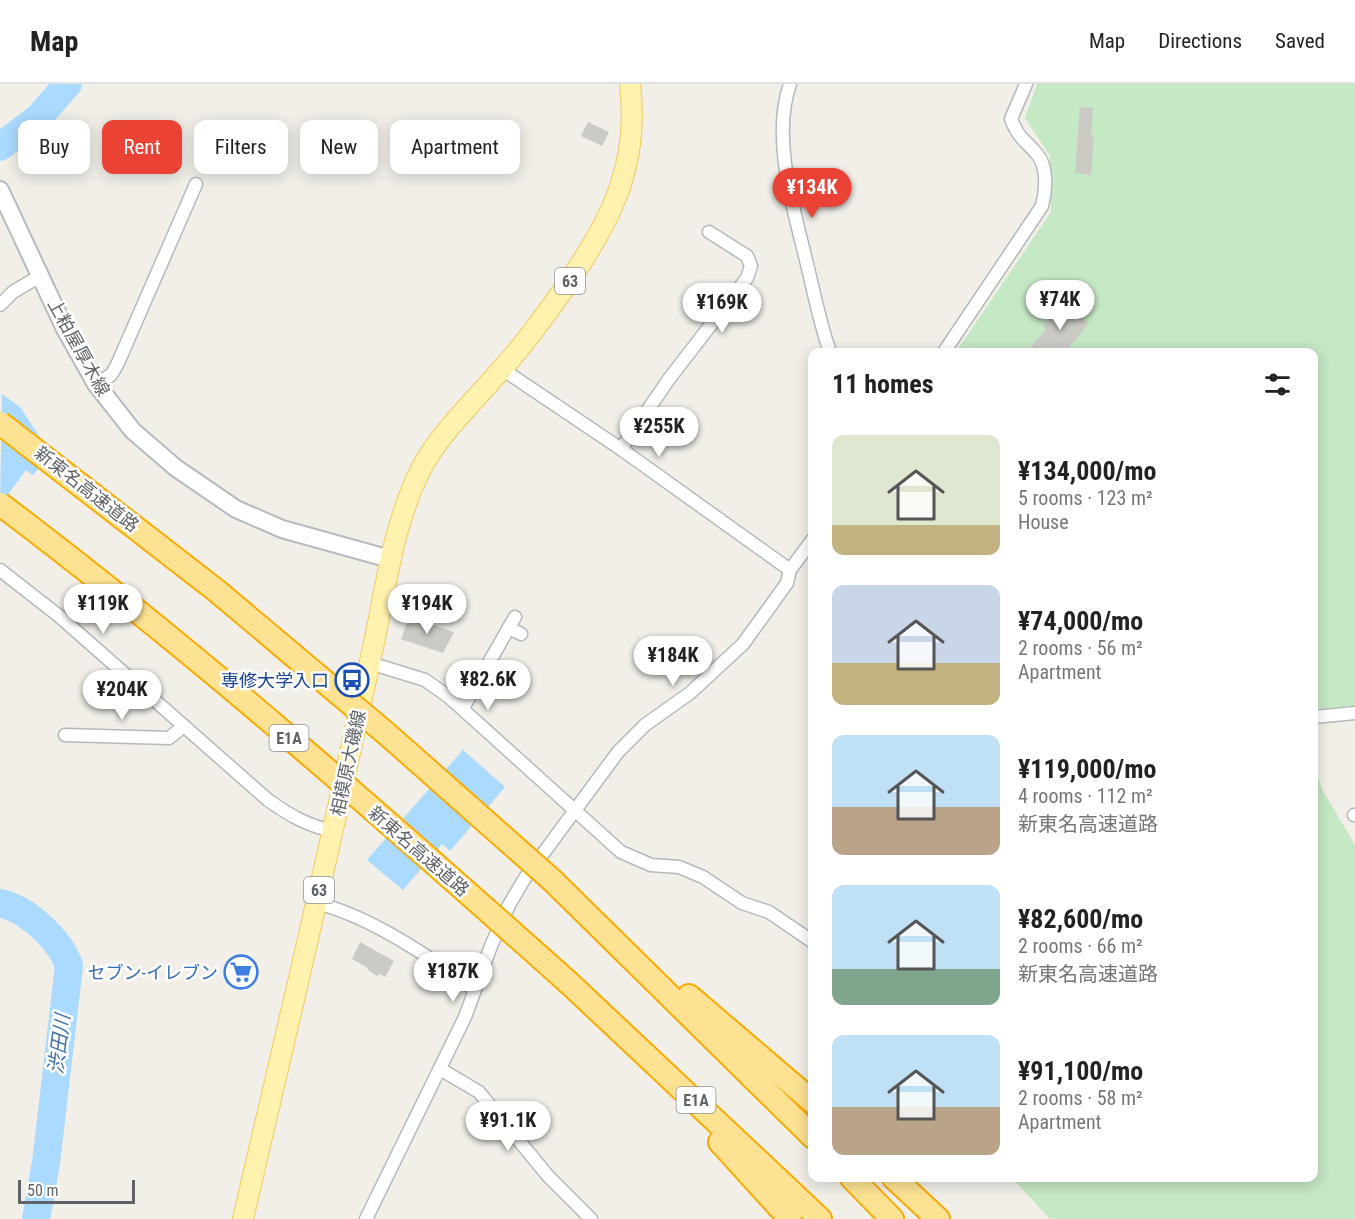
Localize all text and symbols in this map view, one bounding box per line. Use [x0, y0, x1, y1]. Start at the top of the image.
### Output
text: Map [30, 25, 78, 58]
text: Map [1089, 29, 1125, 53]
text: Directions [1158, 29, 1242, 53]
text: Saved [1275, 29, 1325, 53]
chip: Buy [18, 120, 90, 174]
chip: Rent [102, 120, 182, 174]
chip: Filters [194, 120, 288, 174]
chip: New [300, 120, 378, 174]
chip: Apartment [390, 120, 520, 174]
pin: ¥134K [770, 168, 854, 219]
text: ¥134K [787, 175, 837, 199]
road number: 63 [555, 268, 585, 294]
pin: ¥74K [1024, 280, 1096, 331]
pin: ¥169K [680, 283, 764, 334]
text: ¥74K [1040, 287, 1080, 311]
text: ¥169K [697, 290, 747, 314]
street label: 上粕屋厚木線 [44, 295, 114, 399]
icon: filters [1261, 368, 1294, 401]
text: 11 homes [832, 369, 934, 399]
pin: ¥255K [617, 407, 701, 458]
text: ¥255K [634, 414, 684, 438]
street label: 新東名高速道路 [31, 442, 143, 536]
text: ¥134,000/mo [1018, 456, 1156, 486]
icon: home [880, 459, 952, 531]
text: 5 rooms · 123 m² [1018, 486, 1153, 510]
text: House [1018, 510, 1069, 534]
pin: ¥119K [61, 584, 145, 635]
pin: ¥194K [385, 584, 469, 635]
text: ¥119K [78, 591, 128, 615]
text: ¥194K [402, 591, 452, 615]
text: ¥74,000/mo [1018, 606, 1143, 636]
icon: home [880, 609, 952, 681]
pin: ¥184K [631, 636, 715, 687]
text: 2 rooms · 56 m² [1018, 636, 1143, 660]
text: ¥184K [648, 643, 698, 667]
pin: ¥82.6K [439, 660, 537, 711]
text: Apartment [1018, 660, 1102, 684]
bus stop icon: 専修大学入口 [334, 662, 370, 698]
text: ¥82.6K [460, 667, 516, 691]
pin: ¥204K [80, 670, 164, 721]
place label: 専修大学入口 [221, 670, 329, 691]
text: ¥204K [97, 677, 147, 701]
street label: 相模原大磯線 [327, 708, 369, 818]
road number: E1A [270, 725, 308, 751]
text: ¥119,000/mo [1018, 754, 1156, 784]
icon: home [880, 759, 952, 831]
text: 4 rooms · 112 m² [1018, 784, 1153, 808]
street label: 新東名高速道路 [365, 802, 473, 900]
text: 新東名高速道路 [1018, 812, 1158, 836]
road number: 63 [304, 877, 334, 903]
text: ¥82,600/mo [1018, 904, 1143, 934]
icon: home [880, 909, 952, 981]
text: 2 rooms · 66 m² [1018, 934, 1143, 958]
pin: ¥187K [411, 952, 495, 1003]
supermarket icon: セブン-イレブン [223, 954, 259, 990]
text: ¥187K [428, 959, 478, 983]
place label: セブン-イレブン [88, 962, 218, 983]
text: 新東名高速道路 [1018, 962, 1158, 986]
water label: 渋田川 [43, 1011, 75, 1075]
text: ¥91,100/mo [1018, 1056, 1143, 1086]
icon: home [880, 1059, 952, 1131]
text: 2 rooms · 58 m² [1018, 1086, 1143, 1110]
road number: E1A [676, 1087, 716, 1113]
pin: ¥91.1K [459, 1101, 557, 1152]
text: ¥91.1K [480, 1108, 536, 1132]
text: Apartment [1018, 1110, 1102, 1134]
scale bar [18, 1177, 135, 1204]
text: 50 m [27, 1181, 59, 1200]

